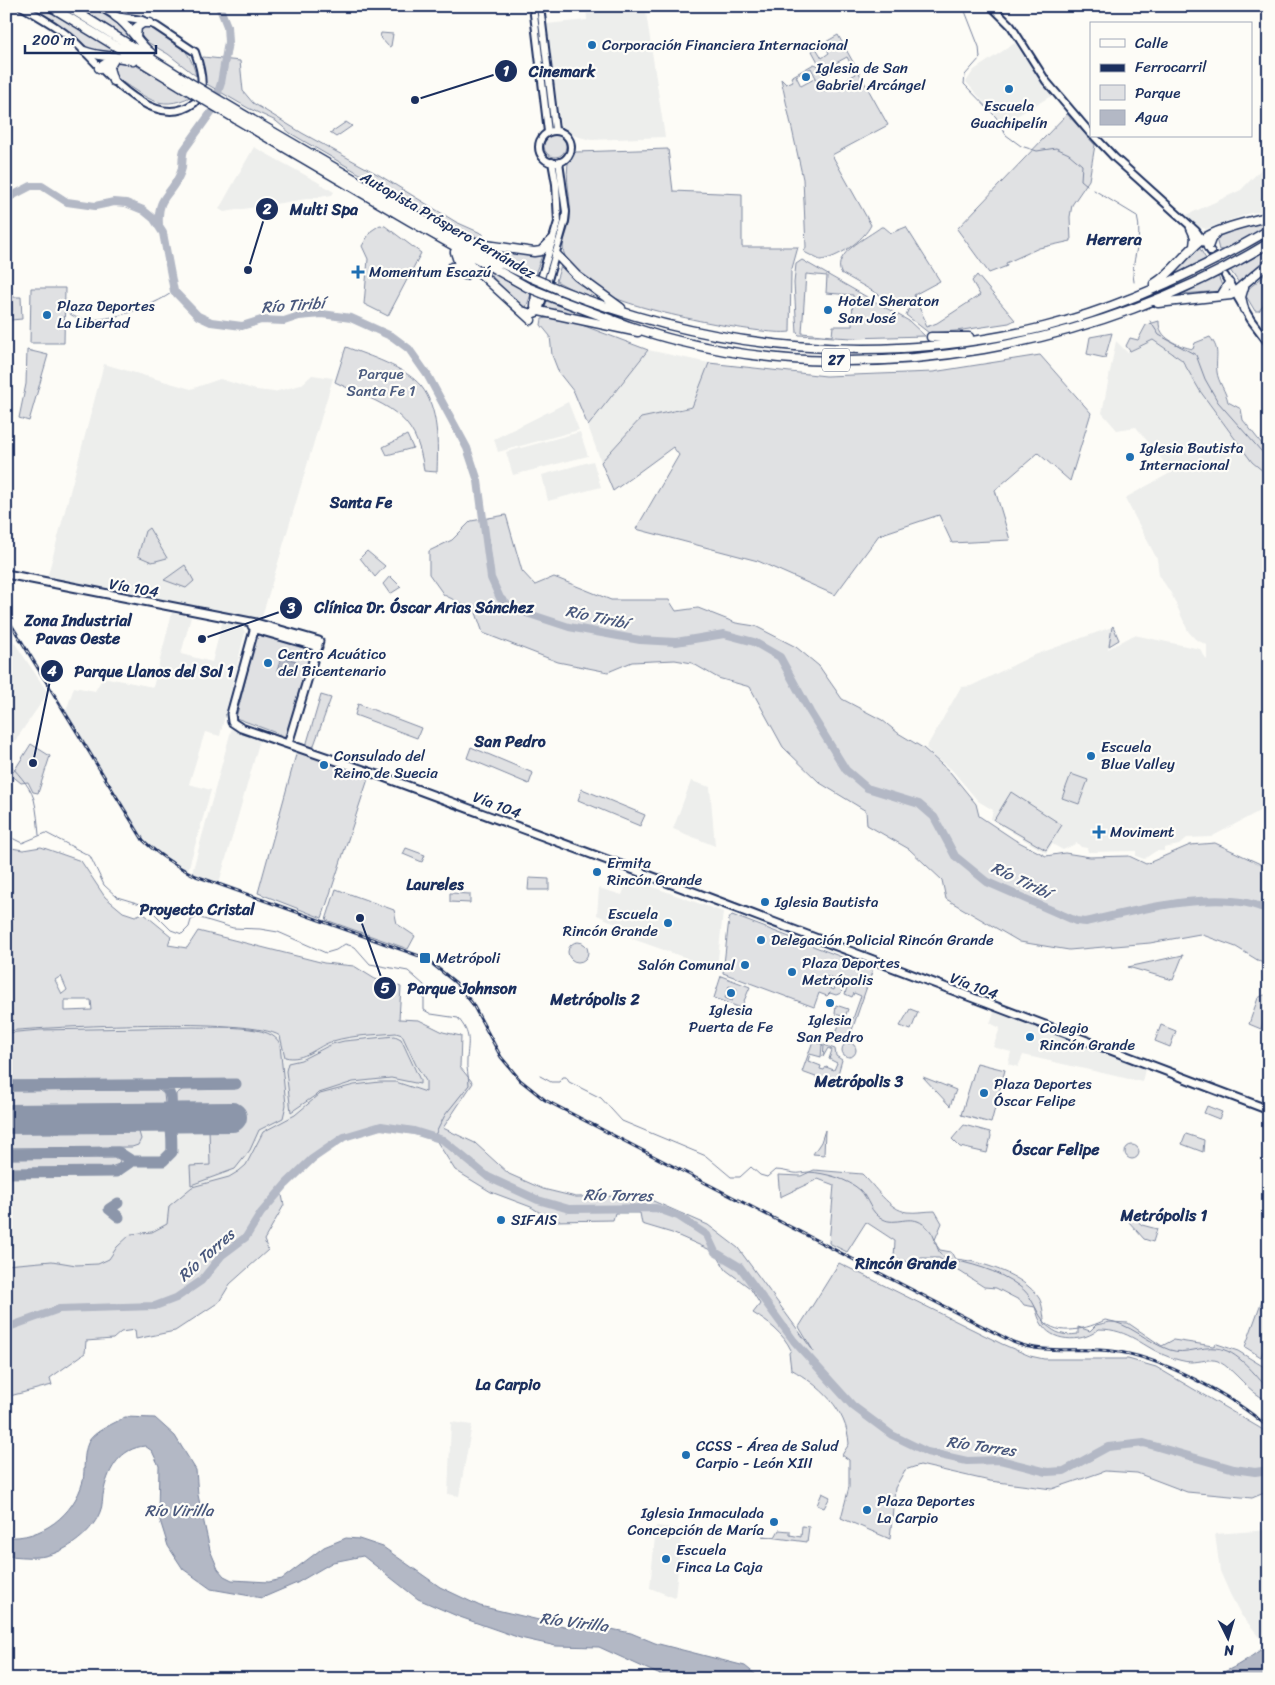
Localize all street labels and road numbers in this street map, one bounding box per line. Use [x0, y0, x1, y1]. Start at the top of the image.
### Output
street label: Autopista Próspero Fernández [355, 164, 541, 286]
road number: 27 [822, 348, 850, 372]
street label: Vía 104 [107, 571, 161, 605]
street label: Vía 104 [469, 784, 525, 826]
street label: Vía 104 [946, 965, 1002, 1007]

